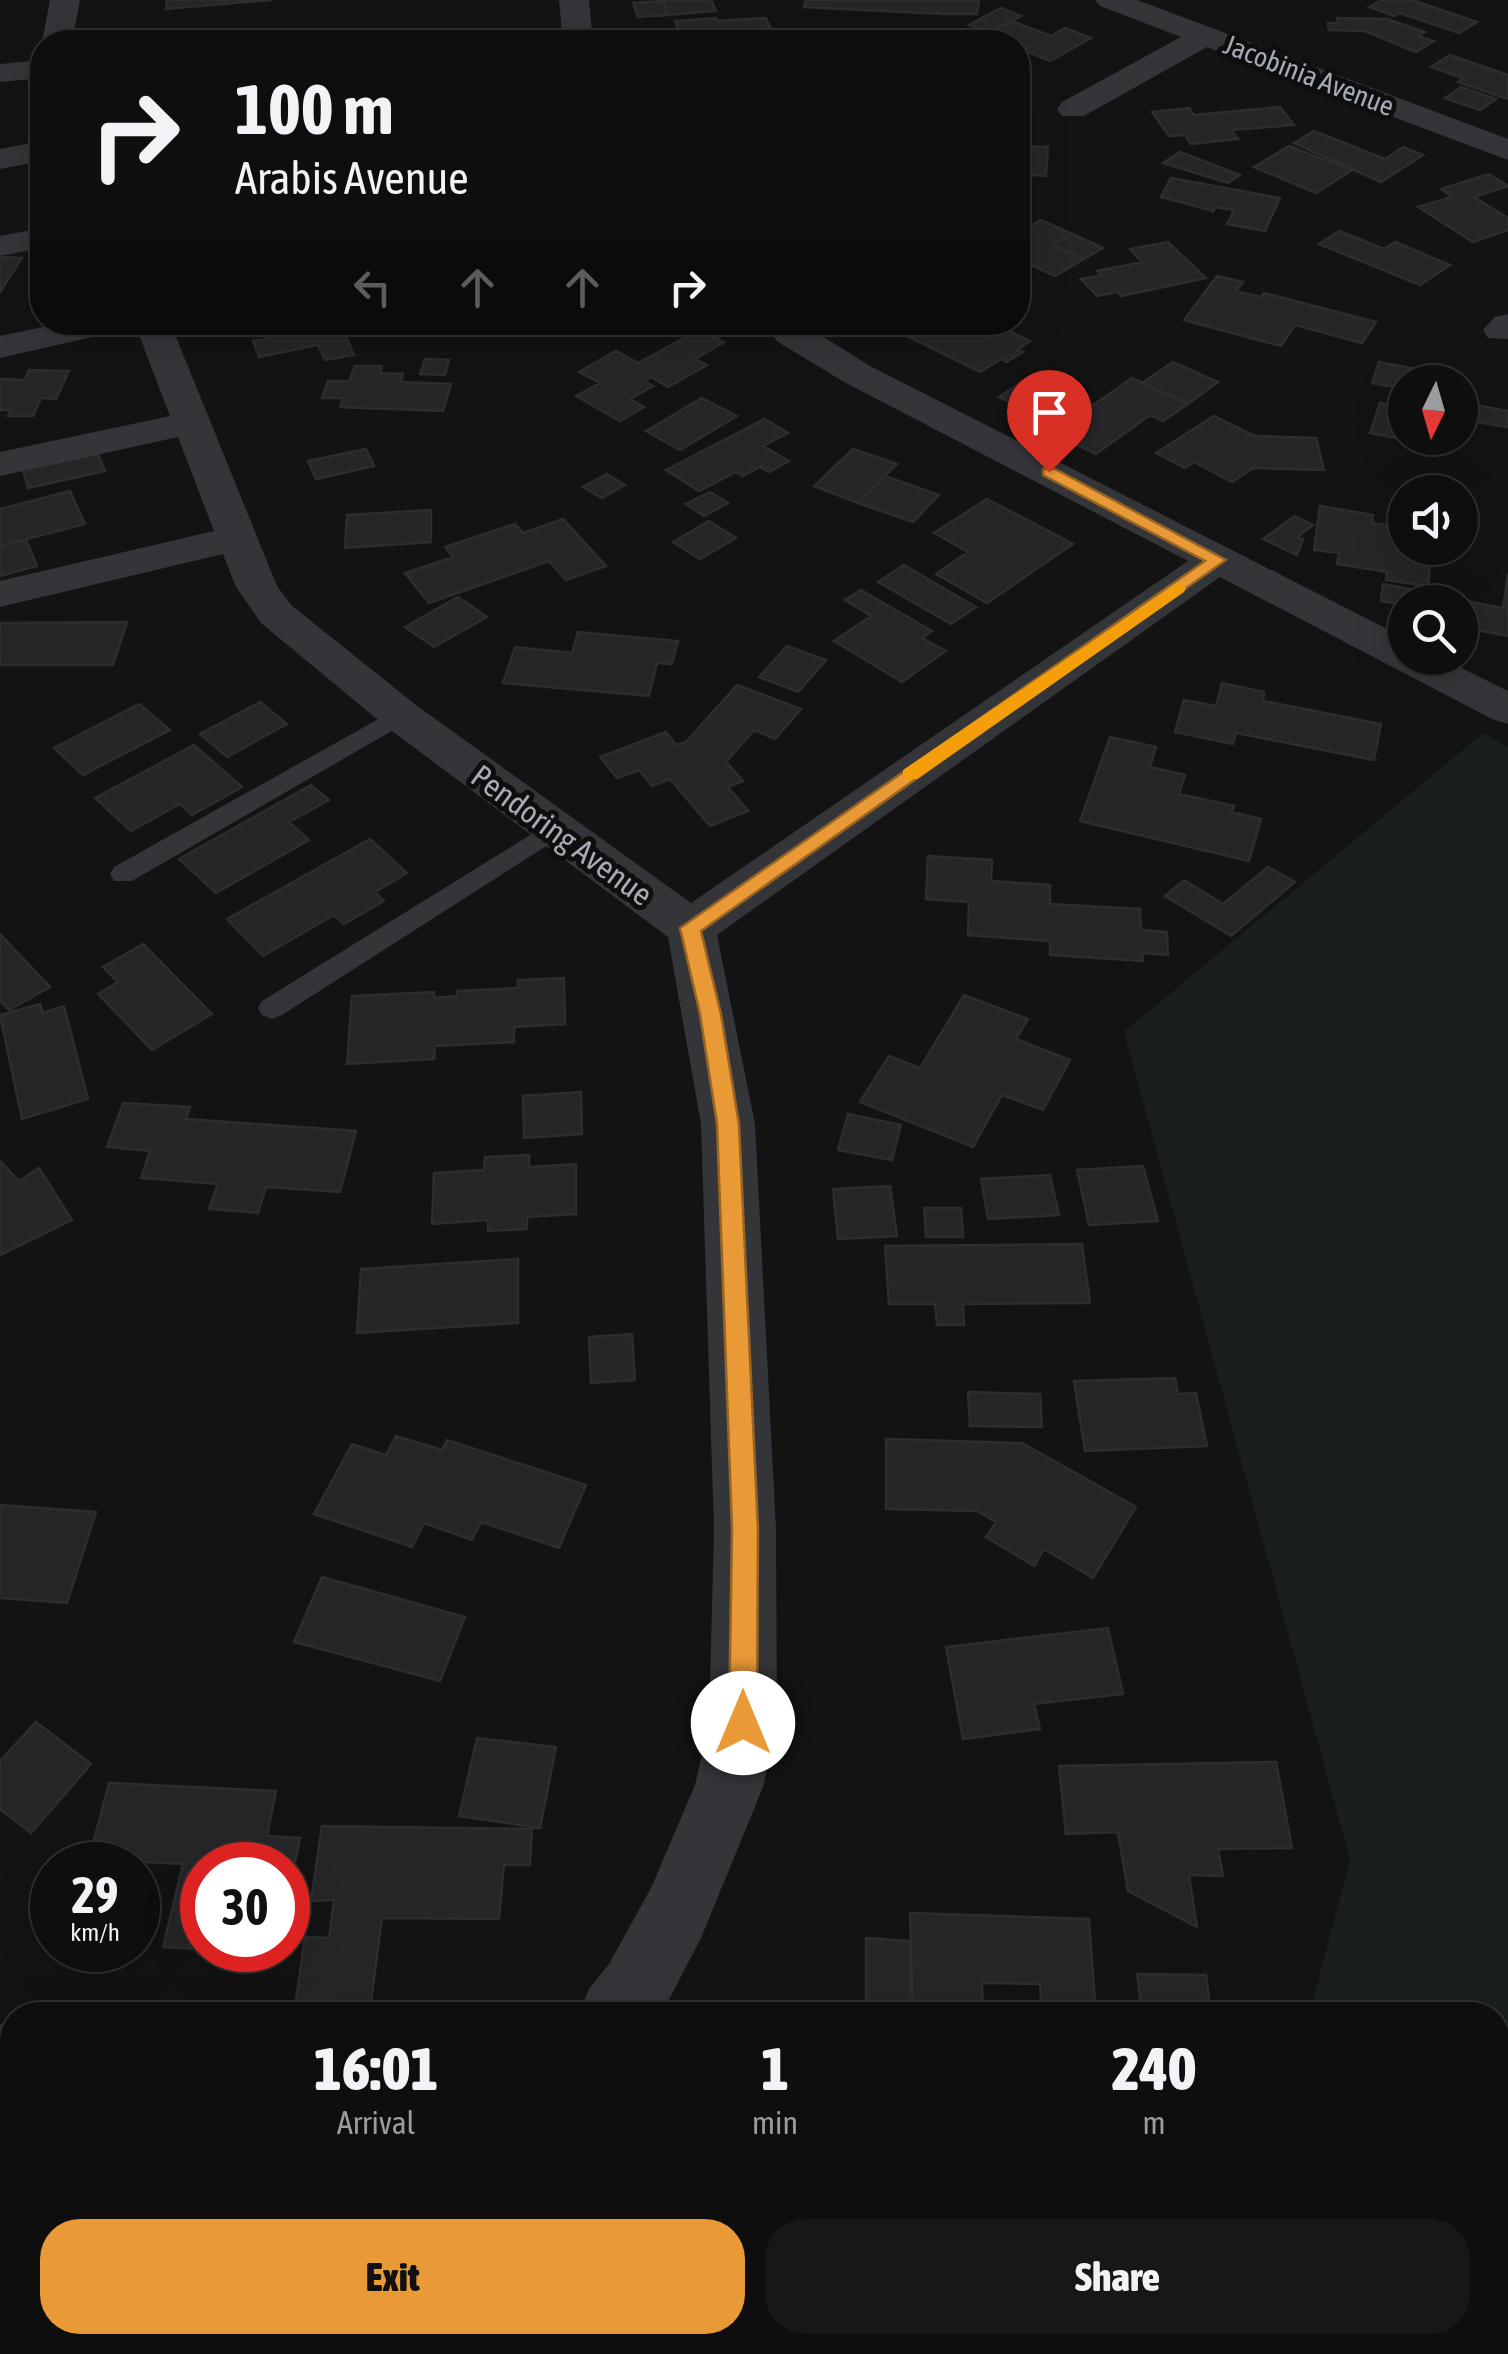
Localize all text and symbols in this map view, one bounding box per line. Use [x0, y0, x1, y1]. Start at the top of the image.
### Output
street label: Jacobinia Avenue [1219, 28, 1399, 122]
text: 100 m [235, 69, 394, 149]
icon: right [70, 70, 200, 200]
text: Arabis Avenue [235, 152, 469, 204]
icon: left [345, 260, 400, 315]
icon: ahead [450, 260, 505, 315]
icon: ahead [555, 260, 610, 315]
icon: right [660, 260, 715, 315]
north arrow [1388, 365, 1478, 455]
map controls [1388, 365, 1478, 675]
pin [1007, 370, 1092, 473]
icon: arrive [1022, 385, 1077, 440]
button: sound [1388, 475, 1478, 565]
button: search [1388, 585, 1478, 675]
street label: Pendoring Avenue [464, 757, 660, 913]
position arrow [691, 1671, 795, 1775]
speed limit sign: 30 [180, 1842, 310, 1972]
text: 29 [71, 1866, 118, 1924]
text: km/h [70, 1918, 120, 1946]
text: 16:01 [314, 2034, 438, 2103]
text: 1 [761, 2034, 789, 2103]
text: 240 [1112, 2034, 1196, 2103]
text: Arrival [337, 2104, 415, 2141]
text: min [752, 2104, 798, 2141]
text: m [1142, 2104, 1166, 2141]
button: Exit [40, 2219, 745, 2334]
button: Share [765, 2219, 1470, 2334]

